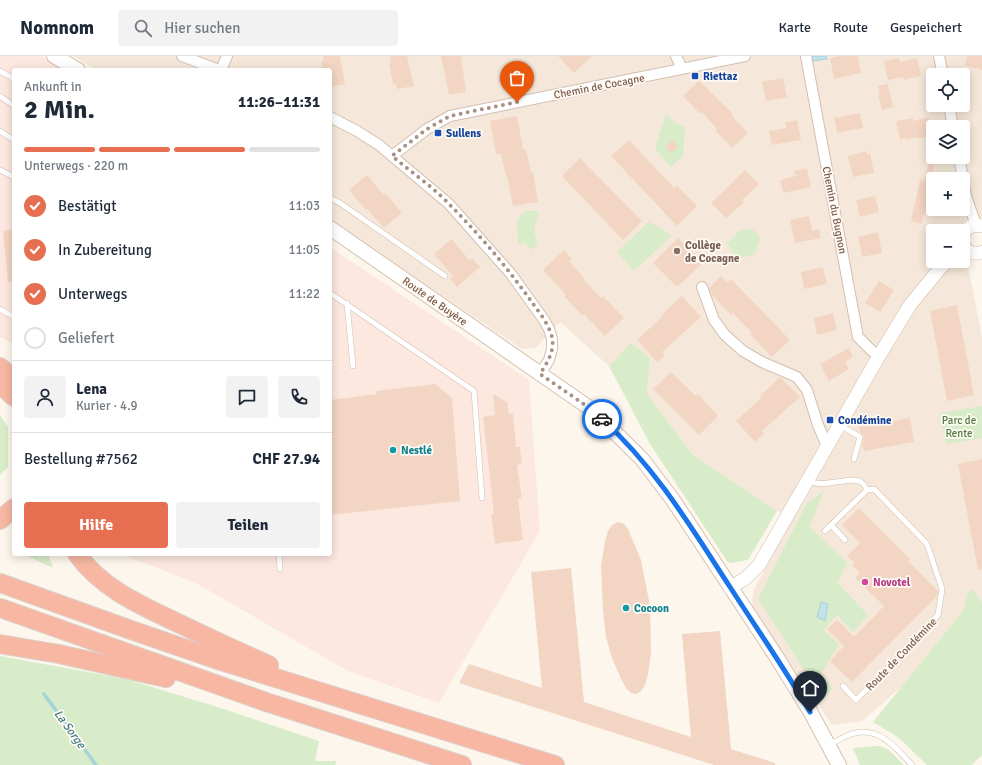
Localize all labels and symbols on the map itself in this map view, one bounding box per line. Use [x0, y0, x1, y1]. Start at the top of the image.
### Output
pin [500, 61, 534, 102]
place label: Riettaz [703, 70, 737, 83]
street label: Chemin de Cocagne [553, 71, 646, 102]
marker: Riettaz [690, 71, 700, 81]
place label: Sullens [446, 127, 481, 140]
marker: Sullens [433, 128, 443, 138]
street label: Chemin du Bugnon [820, 165, 849, 255]
place label: Collège de Cocagne [685, 239, 740, 265]
marker: Collège de Cocagne [672, 246, 682, 256]
street label: Route de Buyère [400, 274, 470, 329]
courier [582, 399, 622, 439]
place label: Condémine [838, 414, 892, 427]
park label: Parc de Rente [942, 414, 976, 440]
marker: Condémine [825, 415, 835, 425]
place label: Nestlé [401, 444, 432, 457]
marker: Nestlé [388, 445, 398, 455]
place label: Novotel [873, 576, 911, 589]
marker: Novotel [860, 577, 870, 587]
place label: Cocoon [634, 602, 669, 615]
marker: Cocoon [621, 603, 631, 613]
street label: Route de Condémine [863, 615, 940, 694]
pin [793, 671, 827, 712]
water label: La Sorge [50, 707, 89, 752]

